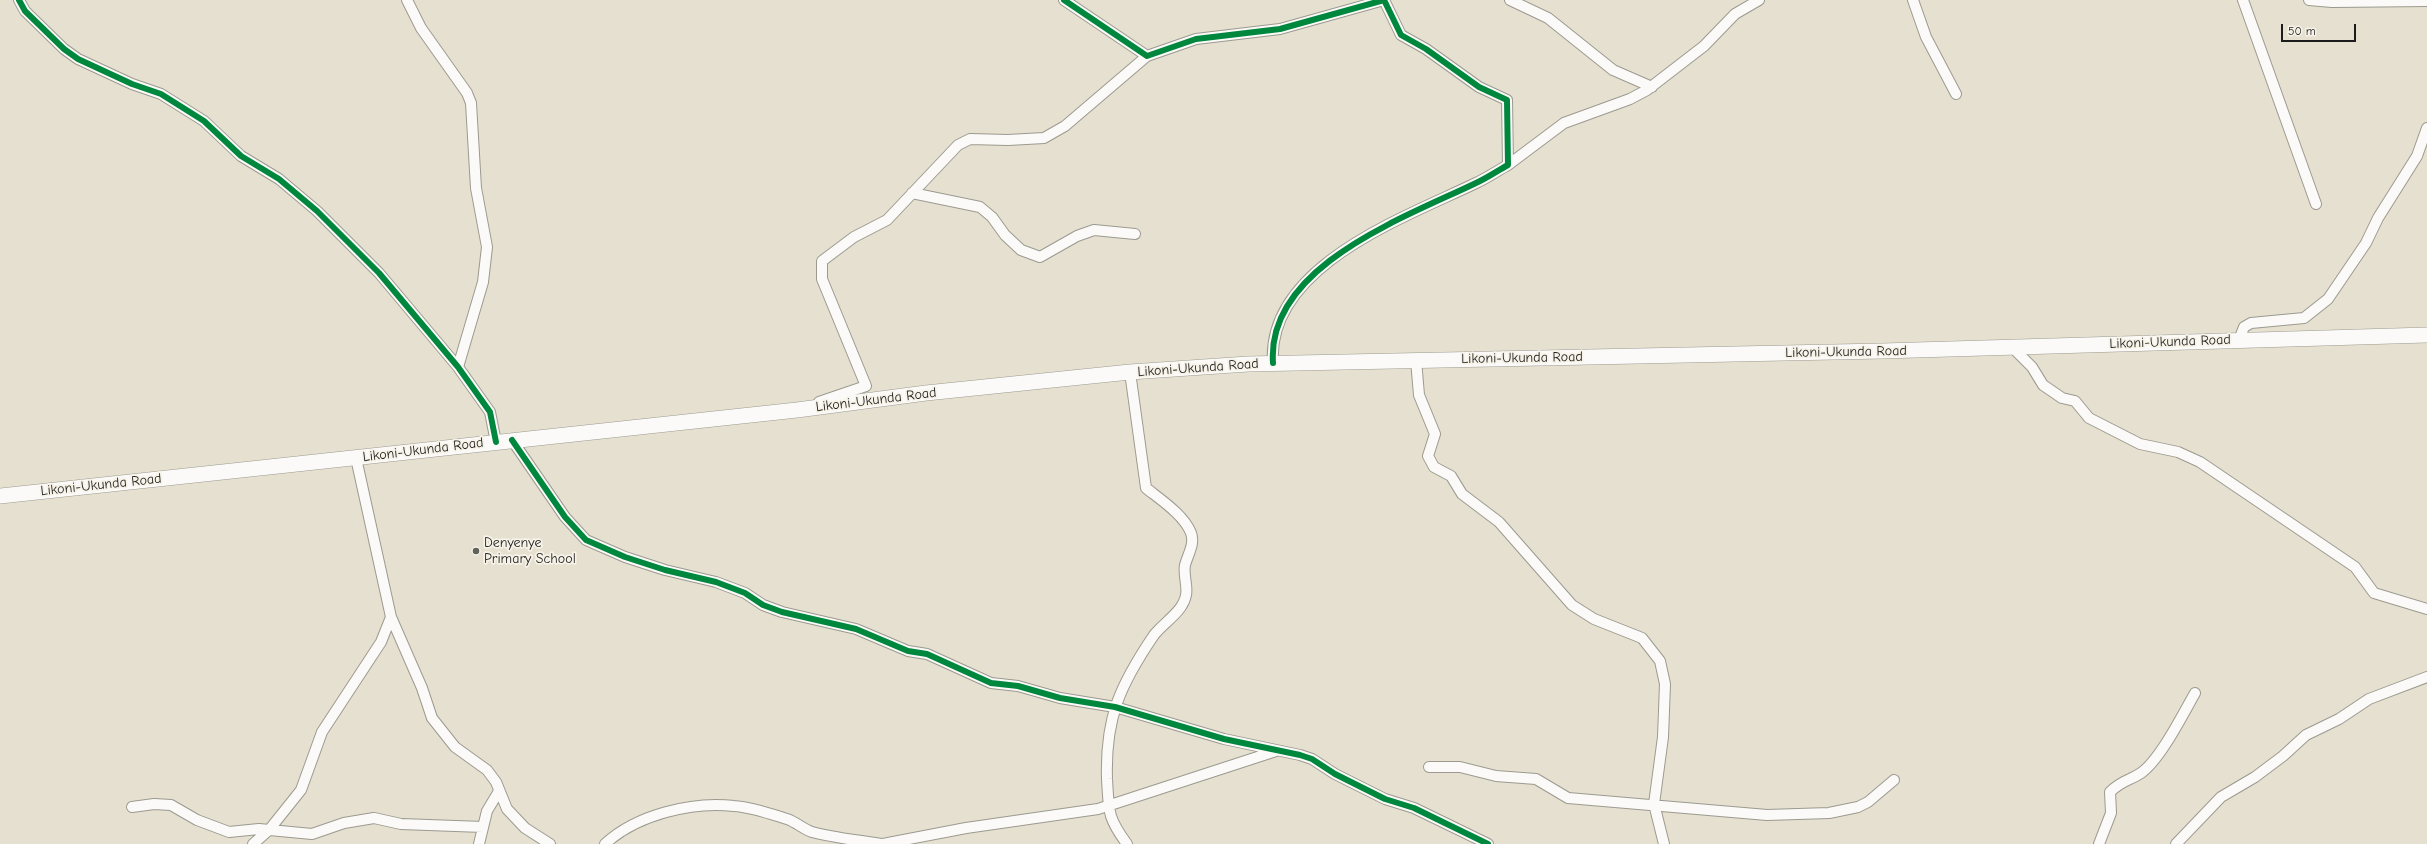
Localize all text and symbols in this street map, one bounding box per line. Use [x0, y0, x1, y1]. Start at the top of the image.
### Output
scale bar [2283, 16, 2358, 42]
text: 50 m [2288, 24, 2316, 38]
street label: Likoni-Ukunda Road [2109, 331, 2231, 353]
street label: Likoni-Ukunda Road [1785, 343, 1907, 361]
street label: Likoni-Ukunda Road [1461, 349, 1583, 367]
street label: Likoni-Ukunda Road [1137, 355, 1259, 381]
street label: Likoni-Ukunda Road [815, 384, 937, 416]
street label: Likoni-Ukunda Road [362, 434, 484, 466]
street label: Likoni-Ukunda Road [40, 470, 162, 500]
place label: Denyenye Primary School [484, 535, 576, 568]
marker: Denyenye Primary School [471, 546, 481, 556]

